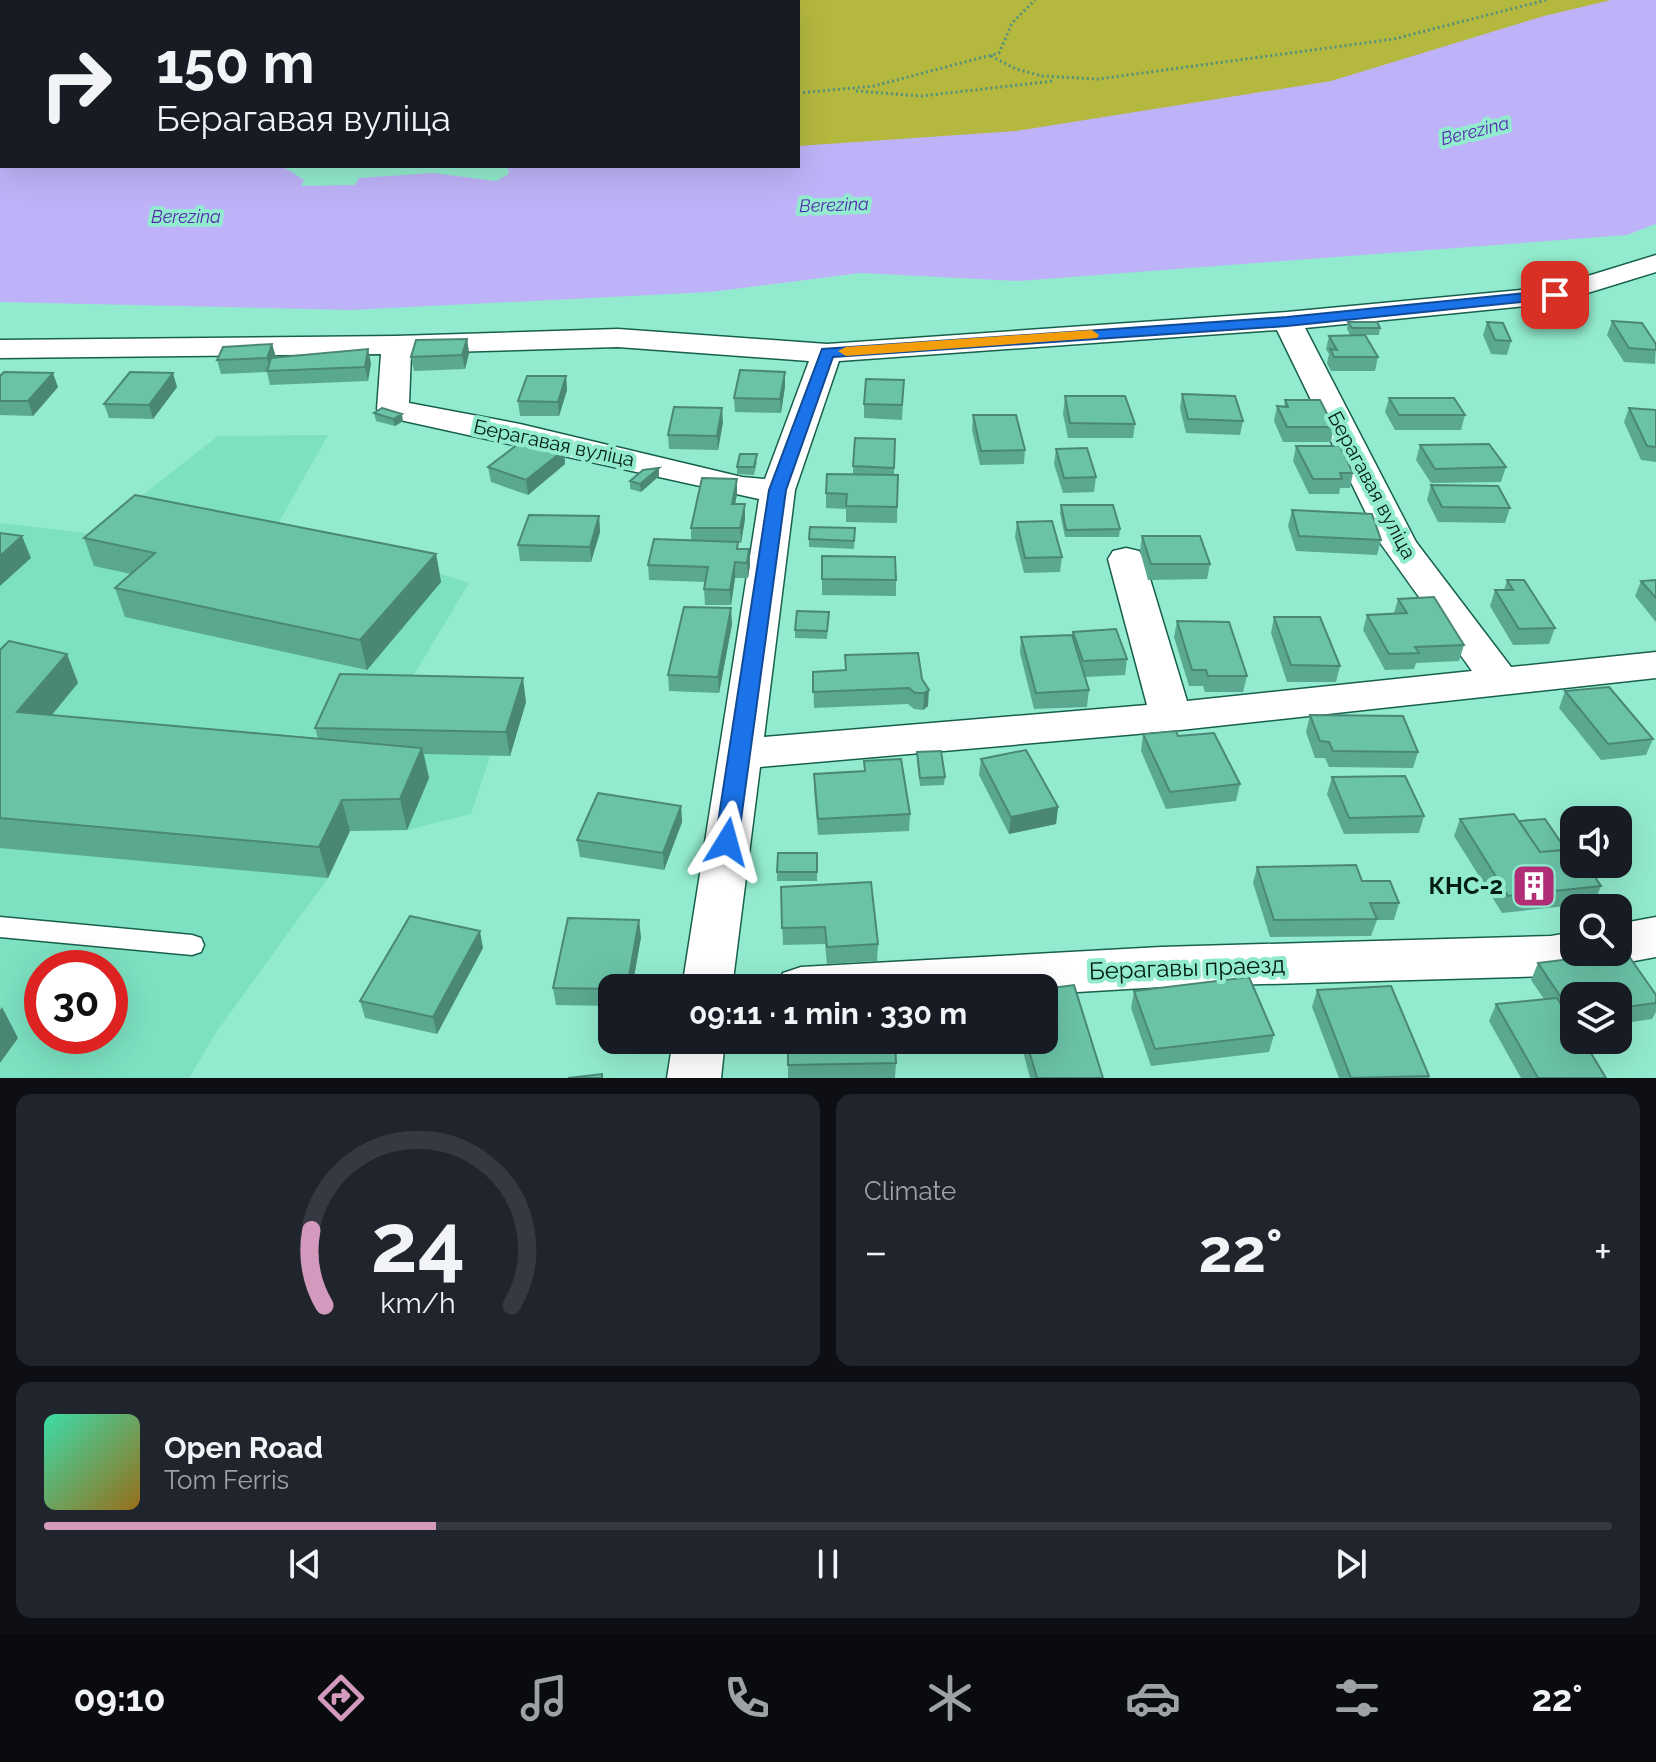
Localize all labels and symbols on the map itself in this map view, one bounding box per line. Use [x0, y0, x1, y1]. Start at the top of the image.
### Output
water label: Berezina [1438, 112, 1511, 149]
water label: Berezina [799, 193, 869, 216]
water label: Berezina [151, 206, 221, 227]
pin [1521, 261, 1589, 329]
street label: Берагавая вуліца [1323, 407, 1421, 563]
street label: Берагавая вуліца [471, 414, 637, 472]
position arrow [685, 800, 769, 884]
building icon: КНС-2 [1510, 862, 1558, 910]
place label: КНС-2 [1429, 871, 1503, 900]
speed limit sign: 30 [24, 950, 128, 1054]
street label: Берагавы праезд [1088, 950, 1286, 985]

